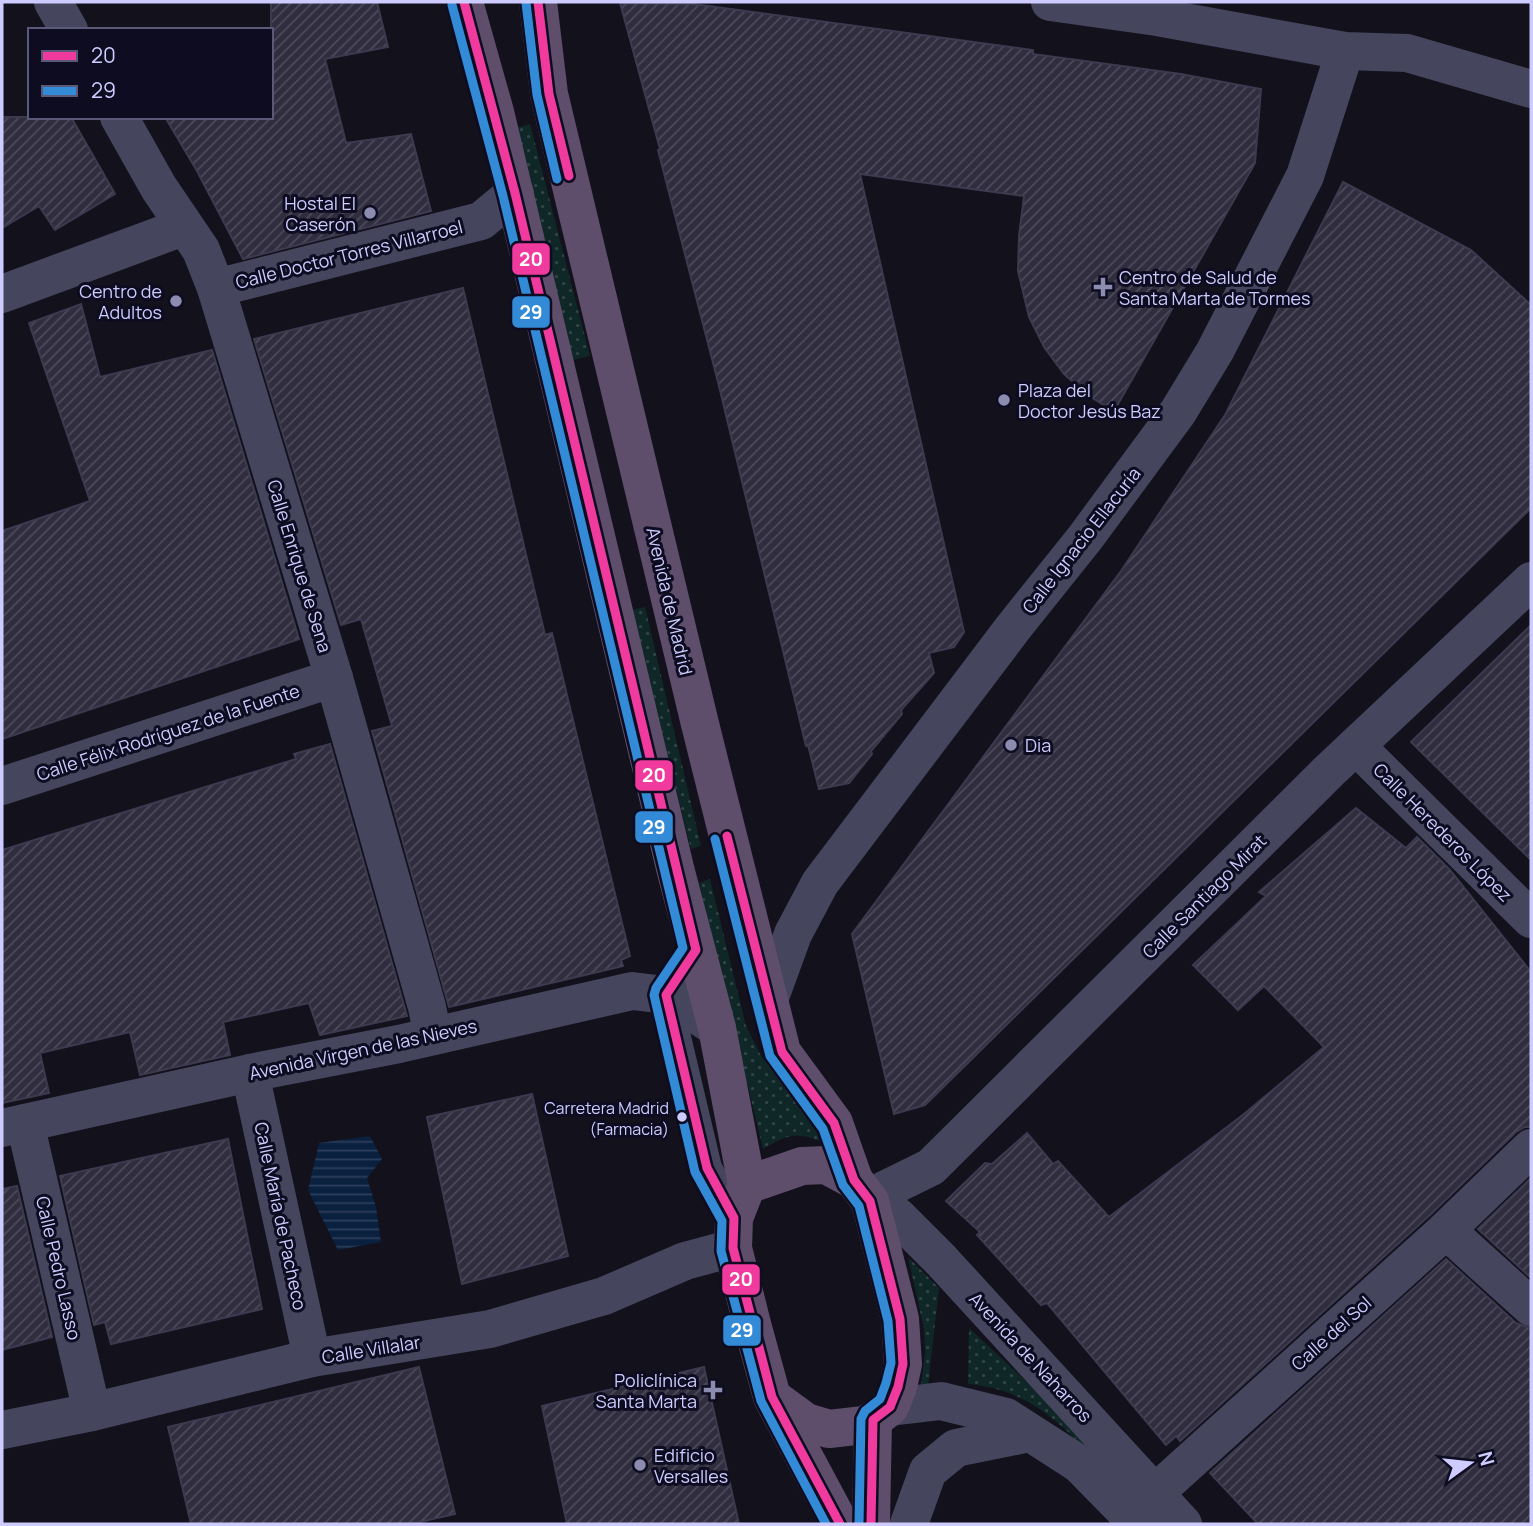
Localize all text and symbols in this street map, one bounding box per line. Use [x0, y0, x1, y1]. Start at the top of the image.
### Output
legend [28, 28, 273, 119]
text: 20 [91, 41, 116, 69]
text: 29 [91, 76, 116, 104]
place label: Hostal El Caserón [284, 191, 356, 236]
marker: Hostal El Caserón [362, 205, 378, 221]
street label: Calle Doctor Torres Villarroel [233, 214, 465, 294]
line badge: 20 [511, 242, 551, 276]
text: 20 [519, 246, 543, 272]
place label: Centro de Salud de Santa Marta de Tormes [1119, 265, 1310, 310]
marker: Centro de Salud de Santa Marta de Tormes [1093, 277, 1113, 297]
place label: Centro de Adultos [79, 279, 162, 324]
marker: Centro de Adultos [168, 293, 184, 309]
line badge: 29 [511, 295, 551, 329]
text: 29 [519, 299, 543, 325]
place label: Plaza del Doctor Jesús Baz [1018, 378, 1161, 423]
marker: Plaza del Doctor Jesús Baz [996, 392, 1012, 408]
street label: Calle Ignacio Ellacuría [1016, 462, 1146, 618]
street label: Calle Enrique de Sena [262, 477, 338, 655]
street label: Avenida de Madrid [641, 525, 699, 677]
street label: Calle Félix Rodríguez de la Fuente [33, 678, 303, 786]
place label: Dia [1025, 733, 1051, 757]
marker: Dia [1003, 737, 1019, 753]
street label: Calle Herederos López [1368, 757, 1518, 907]
line badge: 20 [634, 759, 674, 792]
text: 20 [642, 762, 666, 788]
line badge: 29 [634, 810, 674, 844]
text: 29 [642, 814, 666, 840]
street label: Calle Santiago Mirat [1137, 829, 1271, 963]
street label: Avenida Virgen de las Nieves [247, 1013, 479, 1085]
place label: Carretera Madrid (Farmacia) [544, 1097, 669, 1140]
marker: Carretera Madrid (Farmacia) [675, 1110, 689, 1124]
street label: Calle María de Pacheco [249, 1120, 313, 1312]
street label: Calle Pedro Lasso [31, 1194, 87, 1342]
line badge: 20 [721, 1263, 761, 1296]
text: 20 [729, 1266, 753, 1292]
street label: Avenida de Naharros [964, 1287, 1098, 1427]
street label: Calle del Sol [1286, 1291, 1376, 1375]
line badge: 29 [722, 1314, 762, 1347]
text: 29 [730, 1317, 754, 1343]
street label: Calle Villalar [320, 1329, 422, 1369]
place label: Policlínica Santa Marta [596, 1368, 697, 1413]
marker: Policlínica Santa Marta [703, 1380, 723, 1400]
north arrow [1435, 1428, 1505, 1498]
place label: Edificio Versalles [654, 1443, 728, 1488]
text: N [1472, 1449, 1501, 1469]
marker: Edificio Versalles [632, 1457, 648, 1473]

